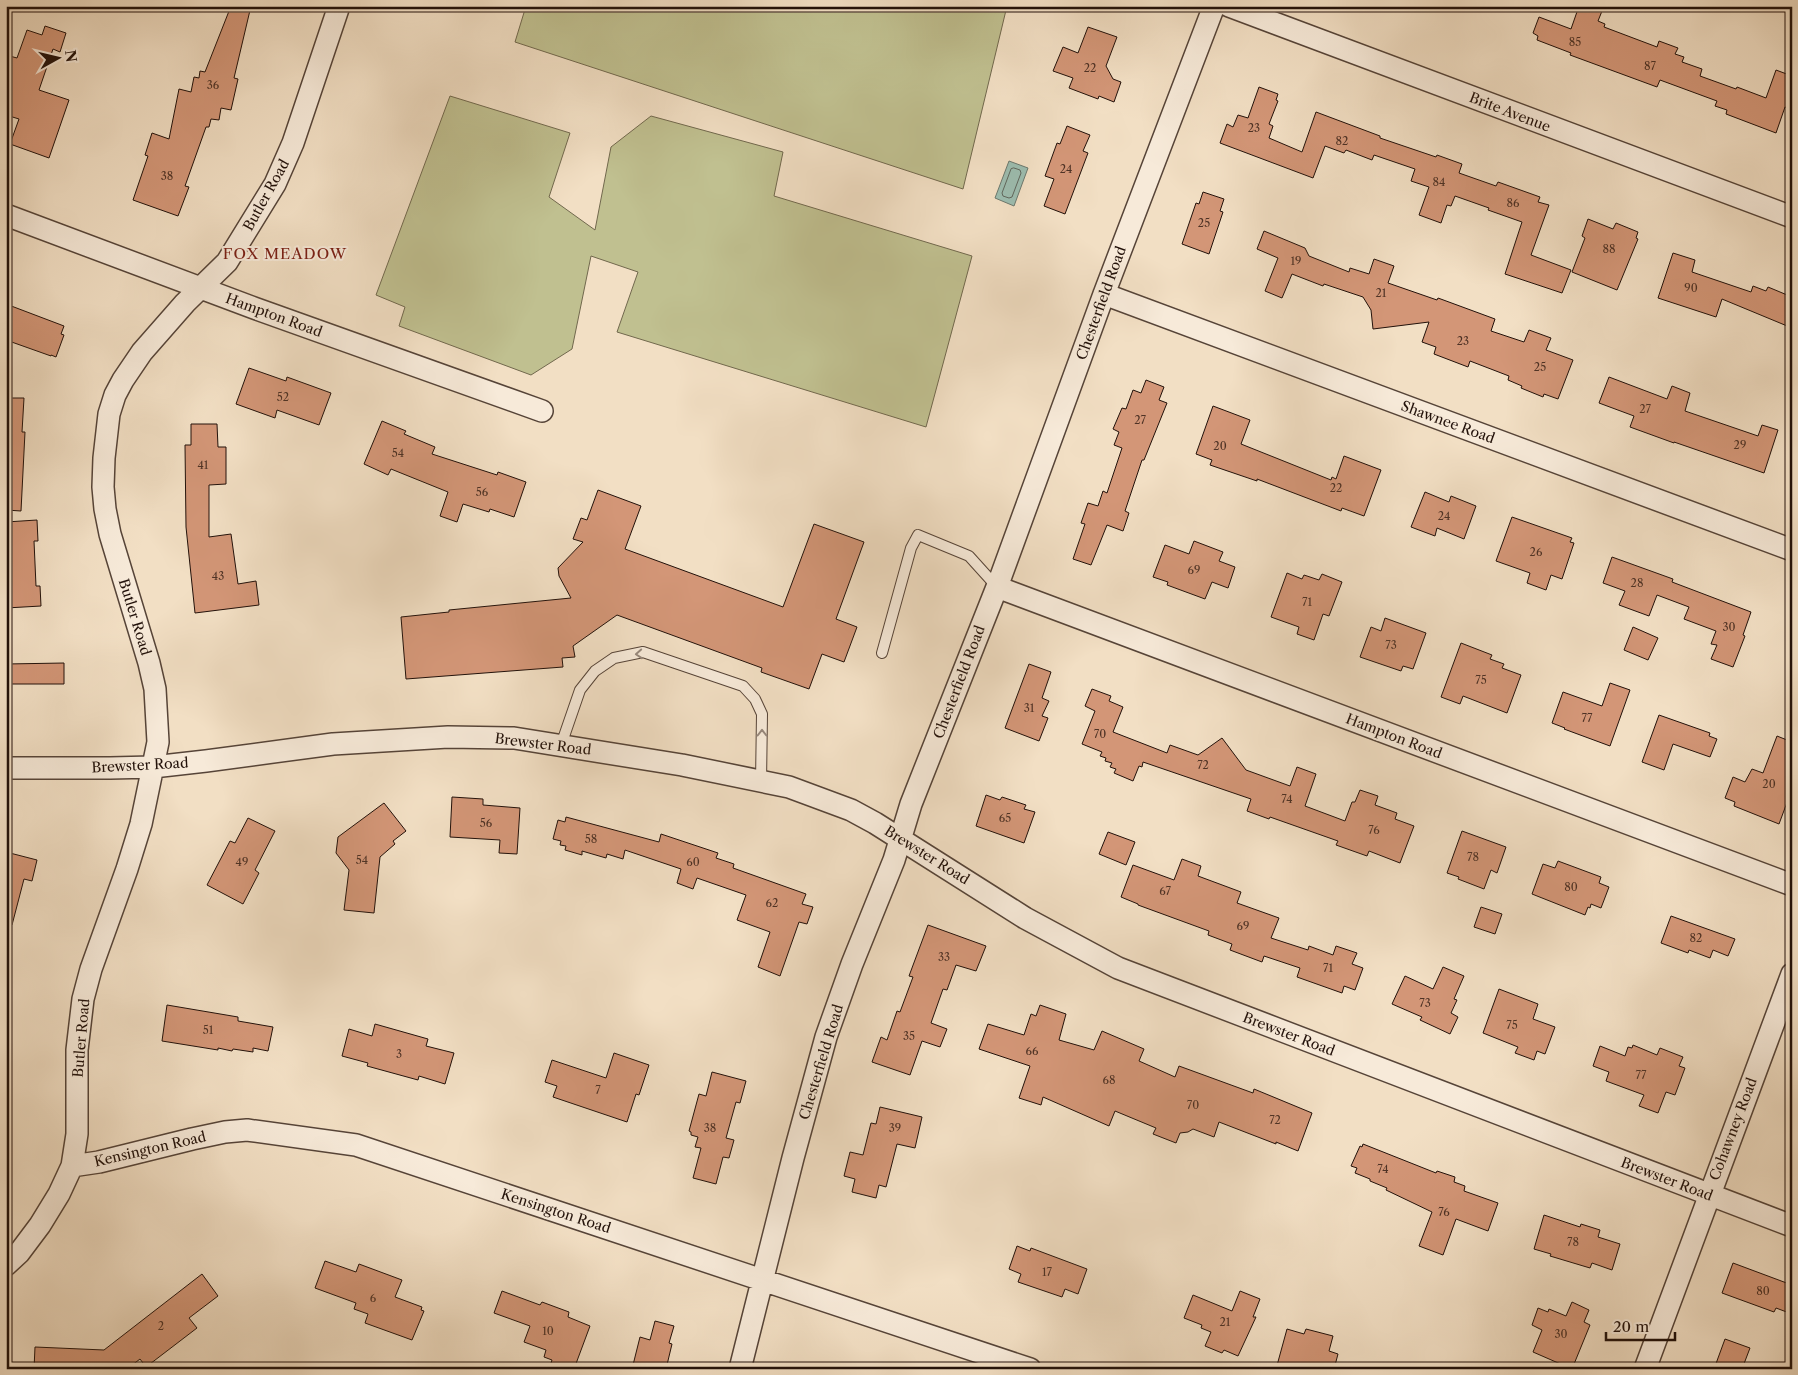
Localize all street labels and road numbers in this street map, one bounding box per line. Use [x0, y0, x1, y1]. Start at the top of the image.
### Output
street label: Brite Avenue [1467, 88, 1553, 136]
street label: Butler Road [239, 156, 293, 234]
street label: Chesterfield Road [1072, 243, 1130, 362]
street label: Hampton Road [223, 289, 325, 341]
street label: Shawnee Road [1399, 397, 1498, 447]
street label: Butler Road [115, 576, 155, 658]
street label: Chesterfield Road [929, 622, 989, 741]
street label: Hampton Road [1343, 709, 1445, 763]
street label: Brewster Road [494, 729, 593, 759]
street label: Brewster Road [91, 753, 189, 777]
street label: Brewster Road [881, 822, 973, 889]
street label: Butler Road [69, 997, 93, 1078]
street label: Chesterfield Road [795, 1002, 847, 1122]
street label: Brewster Road [1240, 1008, 1338, 1060]
street label: Cohawney Road [1705, 1075, 1761, 1183]
street label: Kensington Road [92, 1127, 208, 1171]
street label: Brewster Road [1618, 1153, 1716, 1205]
street label: Kensington Road [499, 1185, 614, 1237]

